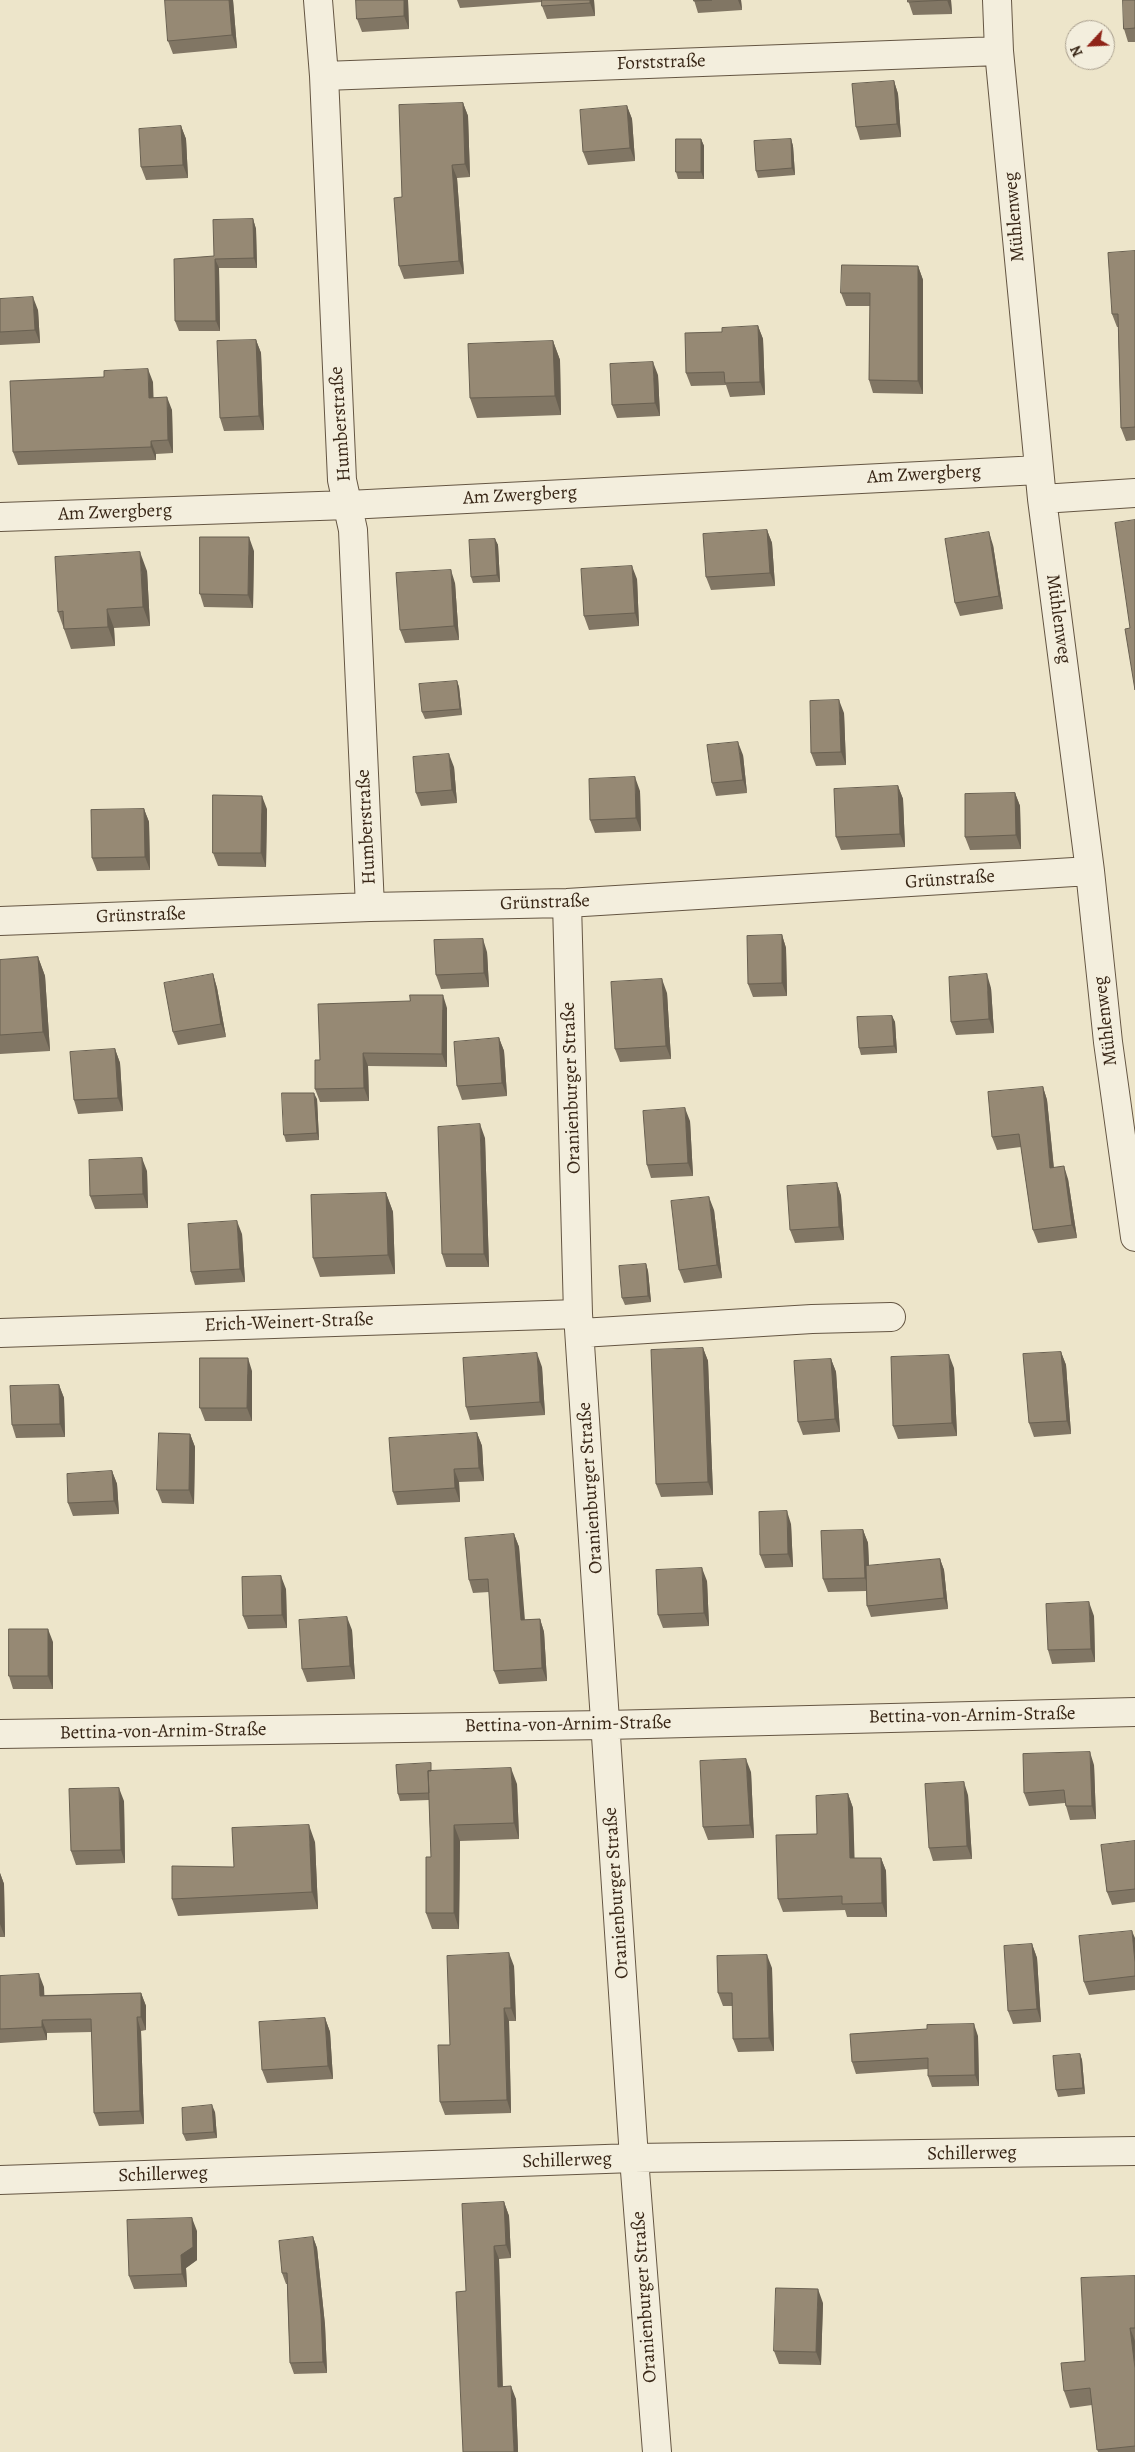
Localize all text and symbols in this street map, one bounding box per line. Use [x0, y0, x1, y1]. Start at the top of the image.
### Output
north arrow [1065, 20, 1115, 70]
text: N [1066, 42, 1088, 60]
street label: Forststraße [616, 50, 706, 76]
street label: Mühlenweg [1000, 171, 1030, 263]
street label: Humberstraße [326, 366, 356, 482]
street label: Am Zwergberg [866, 461, 982, 489]
street label: Am Zwergberg [462, 482, 578, 510]
street label: Am Zwergberg [58, 500, 172, 526]
street label: Mühlenweg [1040, 573, 1076, 665]
street label: Humberstraße [353, 769, 381, 885]
street label: Grünstraße [904, 865, 996, 895]
street label: Grünstraße [500, 890, 590, 916]
street label: Grünstraße [96, 903, 186, 929]
street label: Mühlenweg [1089, 975, 1123, 1067]
street label: Oranienburger Straße [558, 1002, 586, 1174]
street label: Erich-Weinert-Straße [204, 1309, 374, 1337]
street label: Oranienburger Straße [574, 1401, 608, 1575]
street label: Bettina-von-Arnim-Straße [868, 1703, 1076, 1729]
street label: Bettina-von-Arnim-Straße [464, 1712, 672, 1738]
street label: Bettina-von-Arnim-Straße [59, 1719, 267, 1745]
street label: Oranienburger Straße [600, 1806, 634, 1980]
street label: Schillerweg [927, 2142, 1017, 2166]
street label: Schillerweg [522, 2148, 612, 2174]
street label: Schillerweg [118, 2162, 208, 2188]
street label: Oranienburger Straße [628, 2210, 662, 2384]

